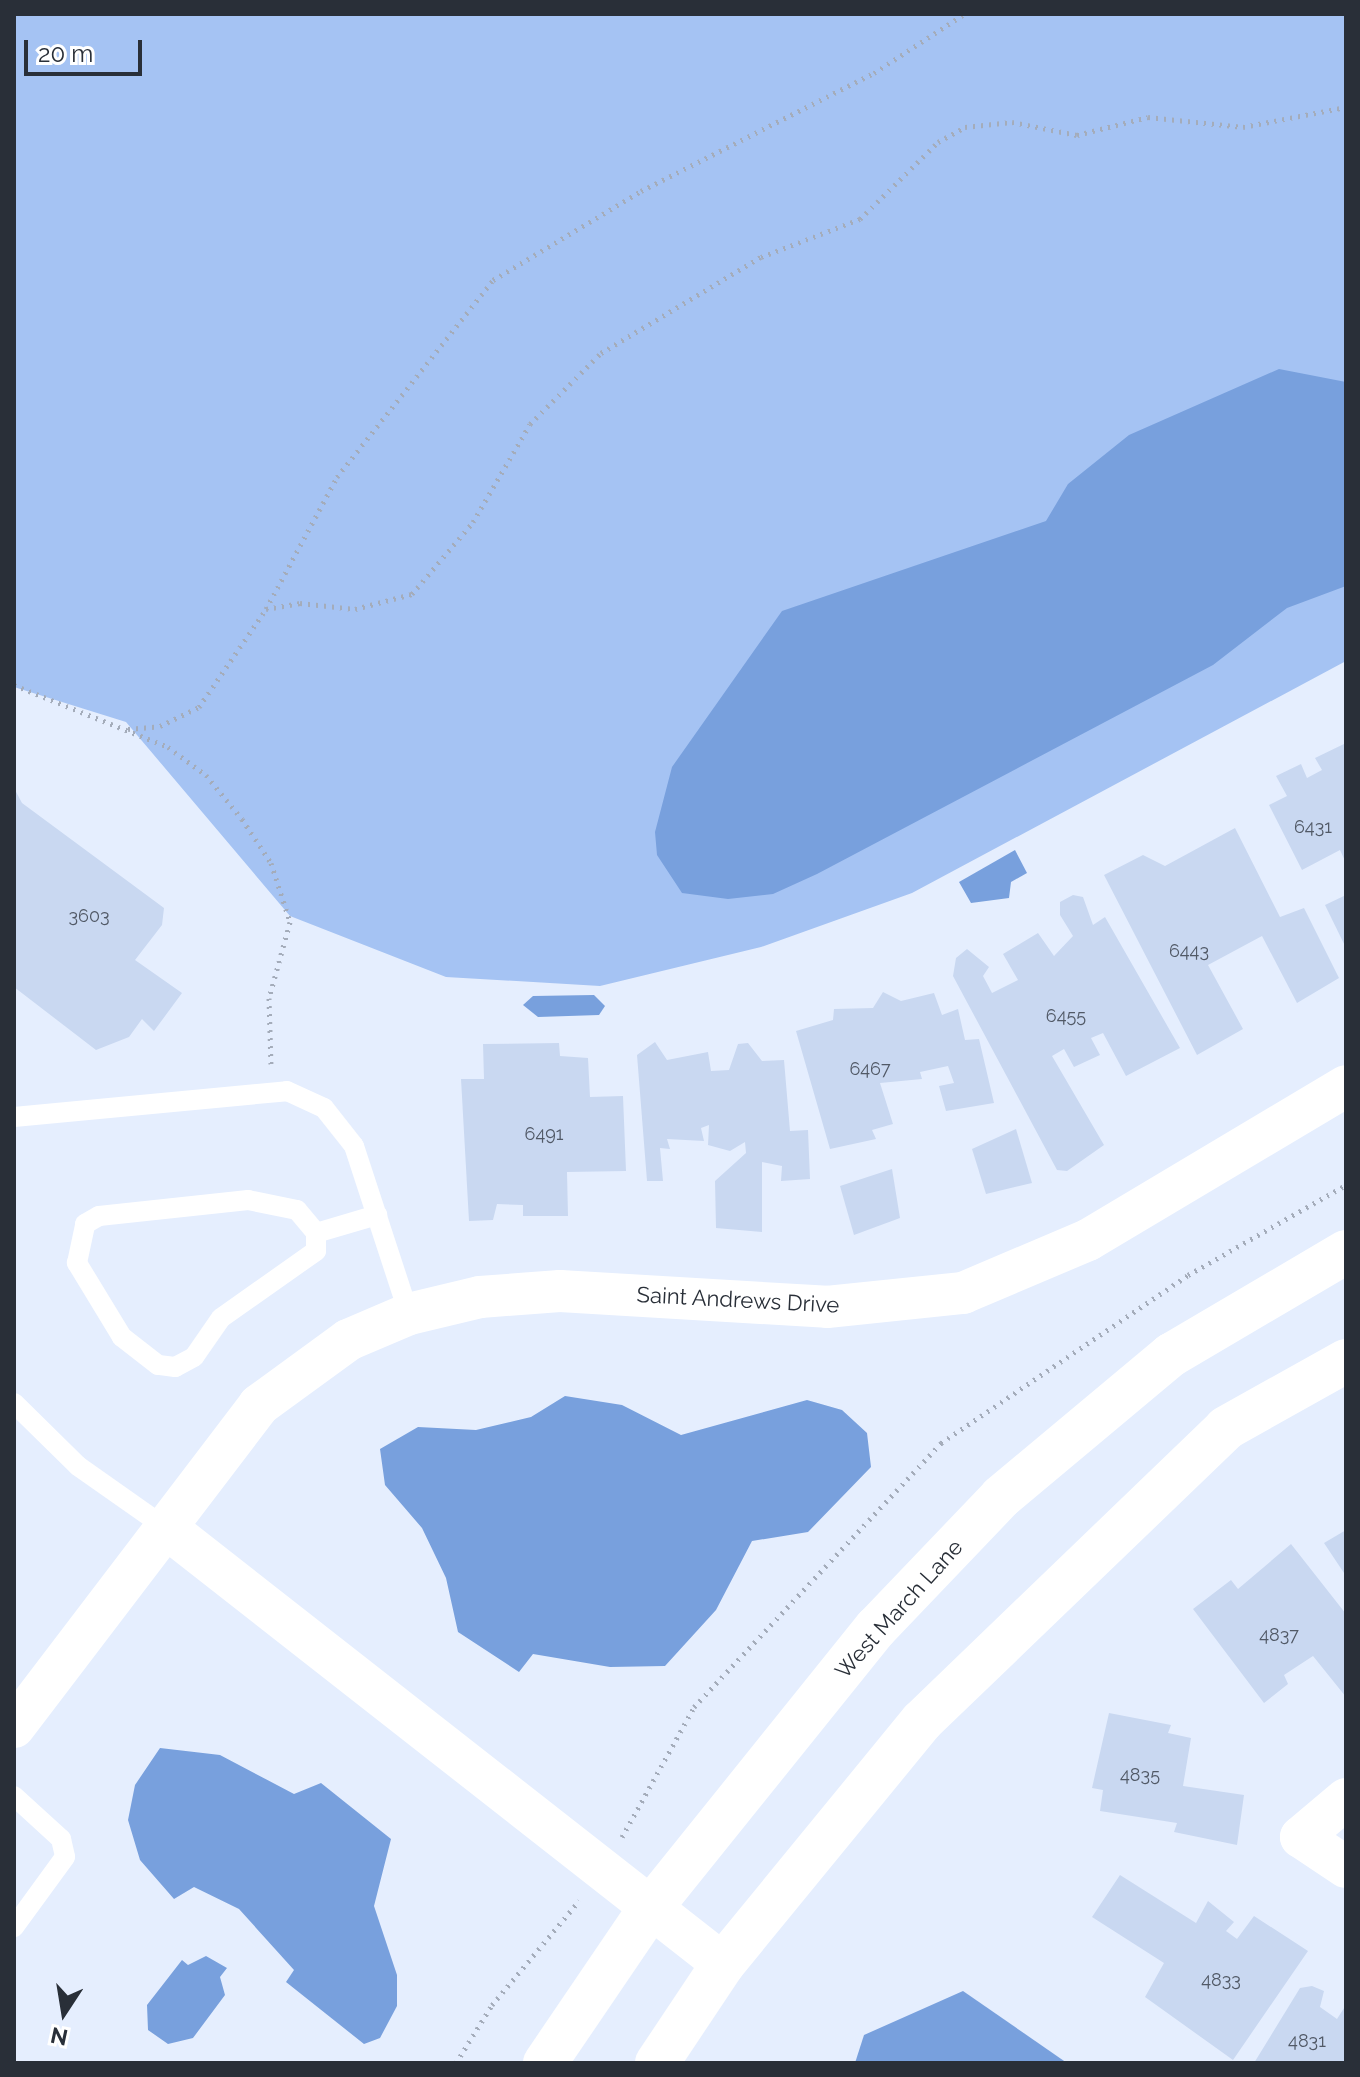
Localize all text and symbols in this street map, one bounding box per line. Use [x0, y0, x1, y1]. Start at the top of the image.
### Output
scale bar [28, 24, 146, 74]
text: 20 m [38, 39, 93, 68]
house number: 6431 [1294, 816, 1332, 838]
house number: 3603 [68, 905, 110, 927]
house number: 6443 [1169, 940, 1209, 962]
house number: 6455 [1046, 1005, 1086, 1027]
house number: 6467 [849, 1058, 891, 1080]
house number: 6491 [525, 1123, 563, 1145]
street label: Saint Andrews Drive [636, 1281, 840, 1319]
street label: West March Lane [830, 1534, 968, 1684]
house number: 4837 [1259, 1624, 1299, 1646]
house number: 4835 [1120, 1764, 1160, 1786]
house number: 4833 [1201, 1969, 1241, 1991]
north arrow [24, 1973, 104, 2053]
text: N [48, 2022, 70, 2051]
house number: 4831 [1288, 2030, 1326, 2052]

